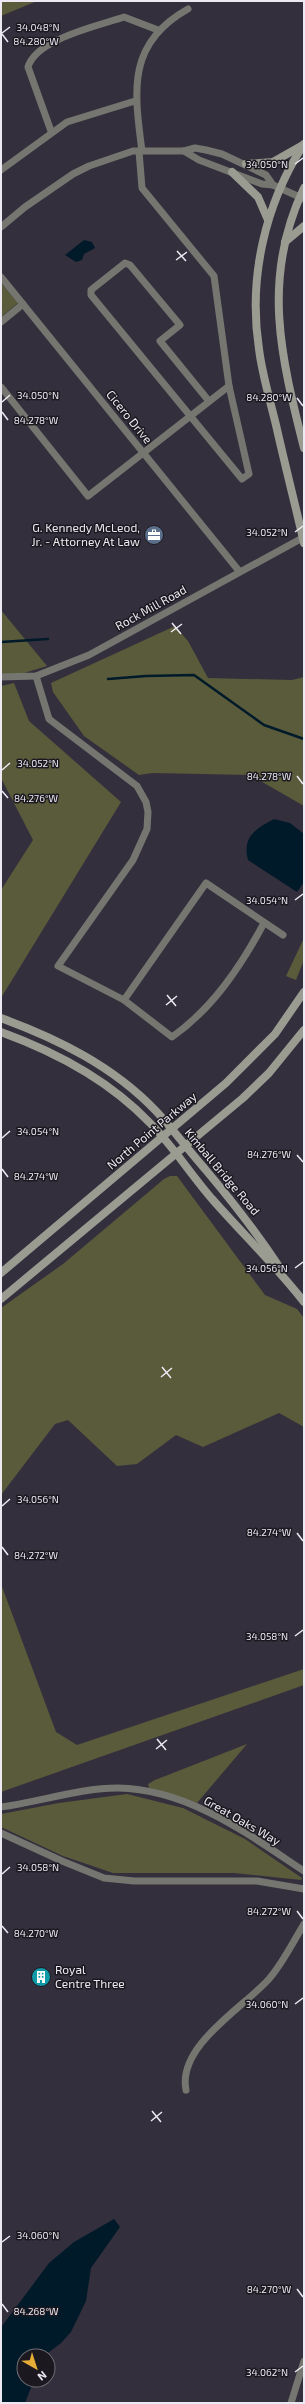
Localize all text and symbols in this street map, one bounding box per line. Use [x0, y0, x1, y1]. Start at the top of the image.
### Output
text: 34.048°N [17, 21, 59, 33]
text: 84.280°W [13, 35, 59, 47]
text: 34.050°N [246, 158, 288, 170]
street label: Cicero Drive [104, 387, 156, 446]
text: 34.050°N [17, 389, 59, 401]
text: 84.280°W [246, 391, 292, 403]
text: 84.278°W [14, 414, 59, 426]
place label: G. Kennedy McLeod, Jr. - Attorney At Law [31, 520, 140, 548]
office icon: G. Kennedy McLeod, Jr. - Attorney At Law [143, 524, 165, 546]
text: 34.052°N [246, 526, 288, 538]
street label: Rock Mill Road [112, 582, 189, 632]
text: 34.052°N [17, 757, 59, 769]
text: 84.278°W [247, 770, 292, 782]
text: 84.276°W [14, 792, 59, 804]
text: 34.054°N [246, 894, 288, 906]
street label: North Point Parkway [104, 1088, 200, 1172]
text: 34.054°N [17, 1125, 59, 1137]
street label: Kimball Bridge Road [182, 1125, 263, 1218]
text: 84.276°W [247, 1148, 292, 1160]
text: 84.274°W [14, 1170, 59, 1182]
text: 34.056°N [246, 1262, 288, 1274]
text: 34.056°N [17, 1493, 59, 1505]
text: 84.274°W [247, 1526, 292, 1538]
text: 84.272°W [14, 1549, 59, 1561]
text: 34.058°N [246, 1630, 288, 1642]
street label: Great Oaks Way [202, 1793, 284, 1848]
text: 34.058°N [17, 1861, 59, 1873]
text: 84.272°W [247, 1905, 292, 1917]
text: 84.270°W [14, 1927, 59, 1939]
place label: Royal Centre Three [55, 1962, 125, 1990]
building icon: Royal Centre Three [30, 1966, 52, 1988]
text: 34.060°N [246, 1998, 288, 2010]
text: 34.060°N [17, 2229, 59, 2241]
text: 84.270°W [247, 2283, 292, 2295]
text: 84.268°W [13, 2305, 59, 2317]
north arrow [16, 2348, 56, 2388]
text: 34.062°N [246, 2366, 288, 2378]
text: N [35, 2369, 50, 2384]

